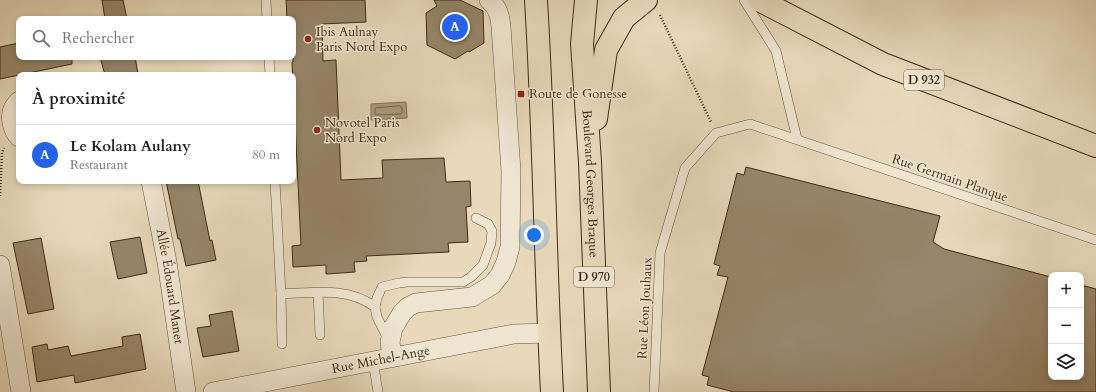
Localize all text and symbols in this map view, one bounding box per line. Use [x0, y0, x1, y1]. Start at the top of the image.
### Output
pin: A [442, 12, 468, 42]
search box [16, 16, 296, 60]
place label: Ibis Aulnay Paris Nord Expo [316, 23, 407, 56]
icon: search [30, 27, 52, 49]
text: Rechercher [62, 28, 134, 48]
marker: Ibis Aulnay Paris Nord Expo [303, 34, 313, 44]
road number: D 932 [904, 70, 944, 90]
place label: Route de Gonesse [529, 85, 627, 103]
text: À proximité [32, 87, 126, 110]
marker: Route de Gonesse [516, 89, 526, 99]
street label: Boulevard Georges Braque [577, 109, 603, 258]
place label: Novotel Paris Nord Expo [325, 114, 400, 147]
marker: Novotel Paris Nord Expo [312, 125, 322, 135]
text: Le Kolam Aulany [70, 136, 191, 156]
text: A [40, 146, 50, 164]
text: 80 m [252, 146, 280, 164]
street label: Rue Germain Planque [890, 150, 1011, 206]
text: Restaurant [70, 156, 128, 174]
your location [524, 225, 544, 245]
street label: Allée Édouard Manet [152, 227, 188, 345]
street label: Rue Léon Jouhaux [633, 256, 657, 359]
road number: D 970 [574, 267, 614, 287]
map controls [1048, 272, 1084, 380]
button: + [1048, 272, 1084, 308]
button: − [1048, 308, 1084, 344]
street label: Rue Michel-Ange [330, 341, 432, 378]
button: layers [1048, 344, 1084, 380]

